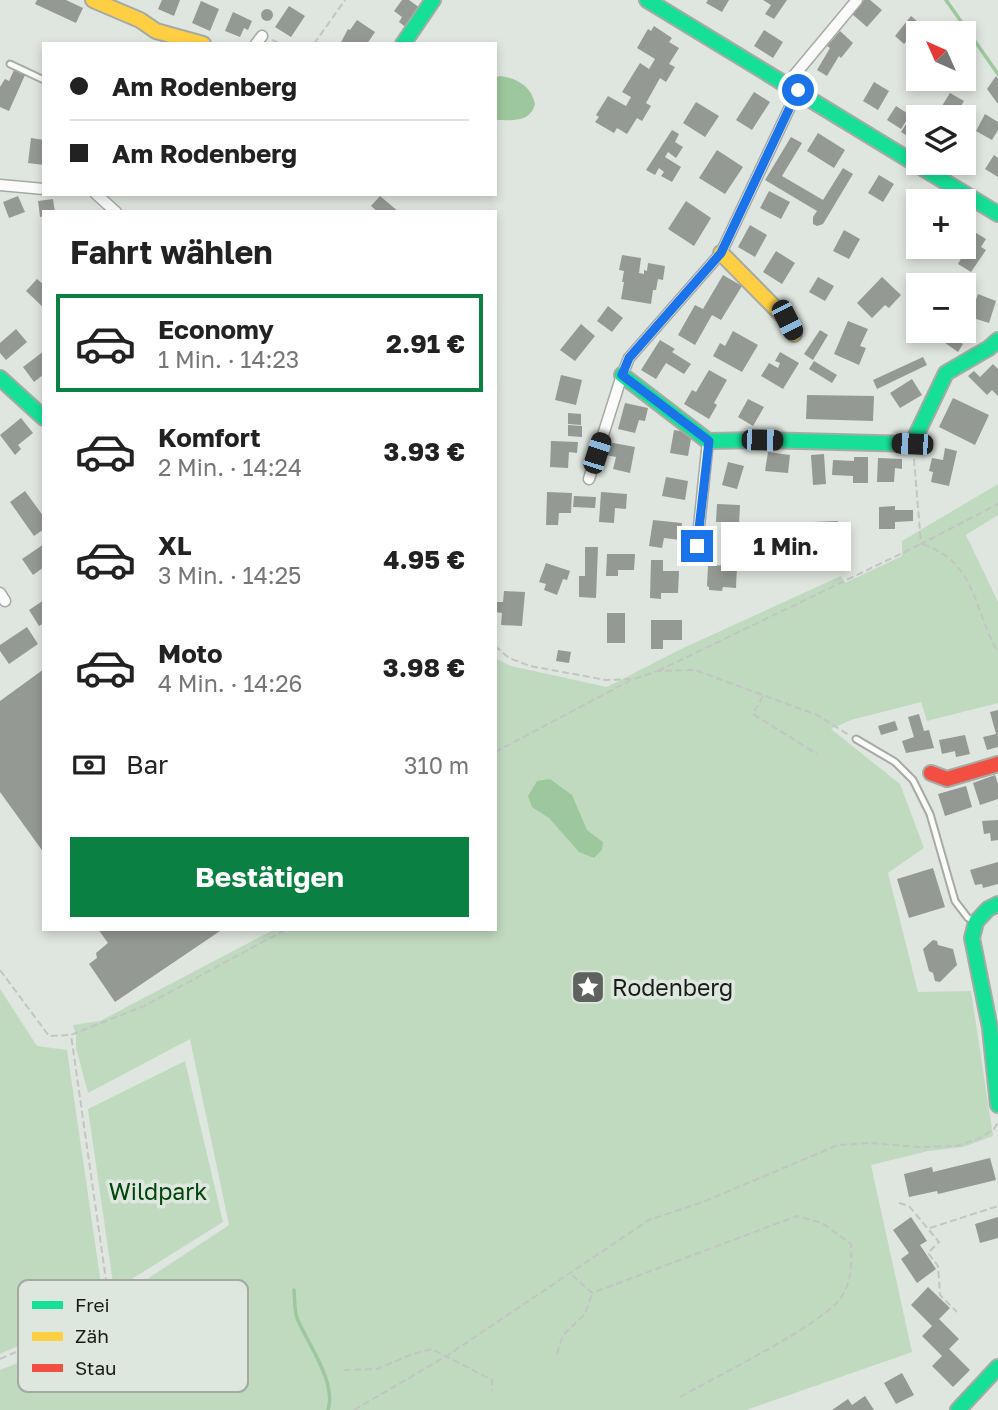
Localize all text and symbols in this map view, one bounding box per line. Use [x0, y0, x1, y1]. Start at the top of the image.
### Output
north arrow [906, 21, 976, 91]
map controls [906, 21, 976, 343]
text: Am Rodenberg [112, 71, 297, 102]
route start [782, 74, 814, 106]
button: layers [906, 105, 976, 175]
text: Am Rodenberg [112, 138, 297, 169]
button: + [906, 189, 976, 259]
text: Fahrt wählen [70, 233, 273, 271]
button: − [906, 273, 976, 343]
car [769, 297, 806, 343]
icon: car [74, 312, 137, 375]
text: Economy [158, 314, 274, 345]
text: 2.91 € [386, 328, 465, 359]
text: 1 Min. · 14:23 [158, 345, 299, 373]
icon: car [74, 420, 137, 483]
text: Komfort [158, 422, 261, 453]
car [741, 429, 784, 451]
car [581, 430, 614, 476]
car [891, 433, 934, 455]
text: 3.93 € [384, 436, 465, 467]
text: 2 Min. · 14:24 [158, 453, 302, 481]
callout: 1 Min. [722, 522, 851, 570]
icon: car [74, 528, 137, 591]
text: XL [158, 530, 192, 561]
route end [681, 530, 713, 562]
text: 1 Min. [753, 532, 819, 560]
text: 4.95 € [383, 544, 465, 575]
text: 3 Min. · 14:25 [158, 561, 301, 589]
icon: car [74, 636, 137, 699]
text: Moto [158, 638, 223, 669]
text: 3.98 € [383, 652, 465, 683]
text: 4 Min. · 14:26 [158, 669, 303, 697]
icon: cash [70, 746, 108, 784]
text: Bar [126, 749, 168, 780]
text: 310 m [404, 751, 469, 779]
button: Bestätigen [70, 837, 469, 917]
place icon: Rodenberg [569, 968, 607, 1006]
place label: Rodenberg [612, 973, 733, 1001]
park label: Wildpark [109, 1177, 207, 1205]
legend [18, 1280, 248, 1392]
text: Frei [75, 1293, 110, 1316]
text: Zäh [75, 1324, 109, 1347]
text: Stau [75, 1356, 117, 1379]

